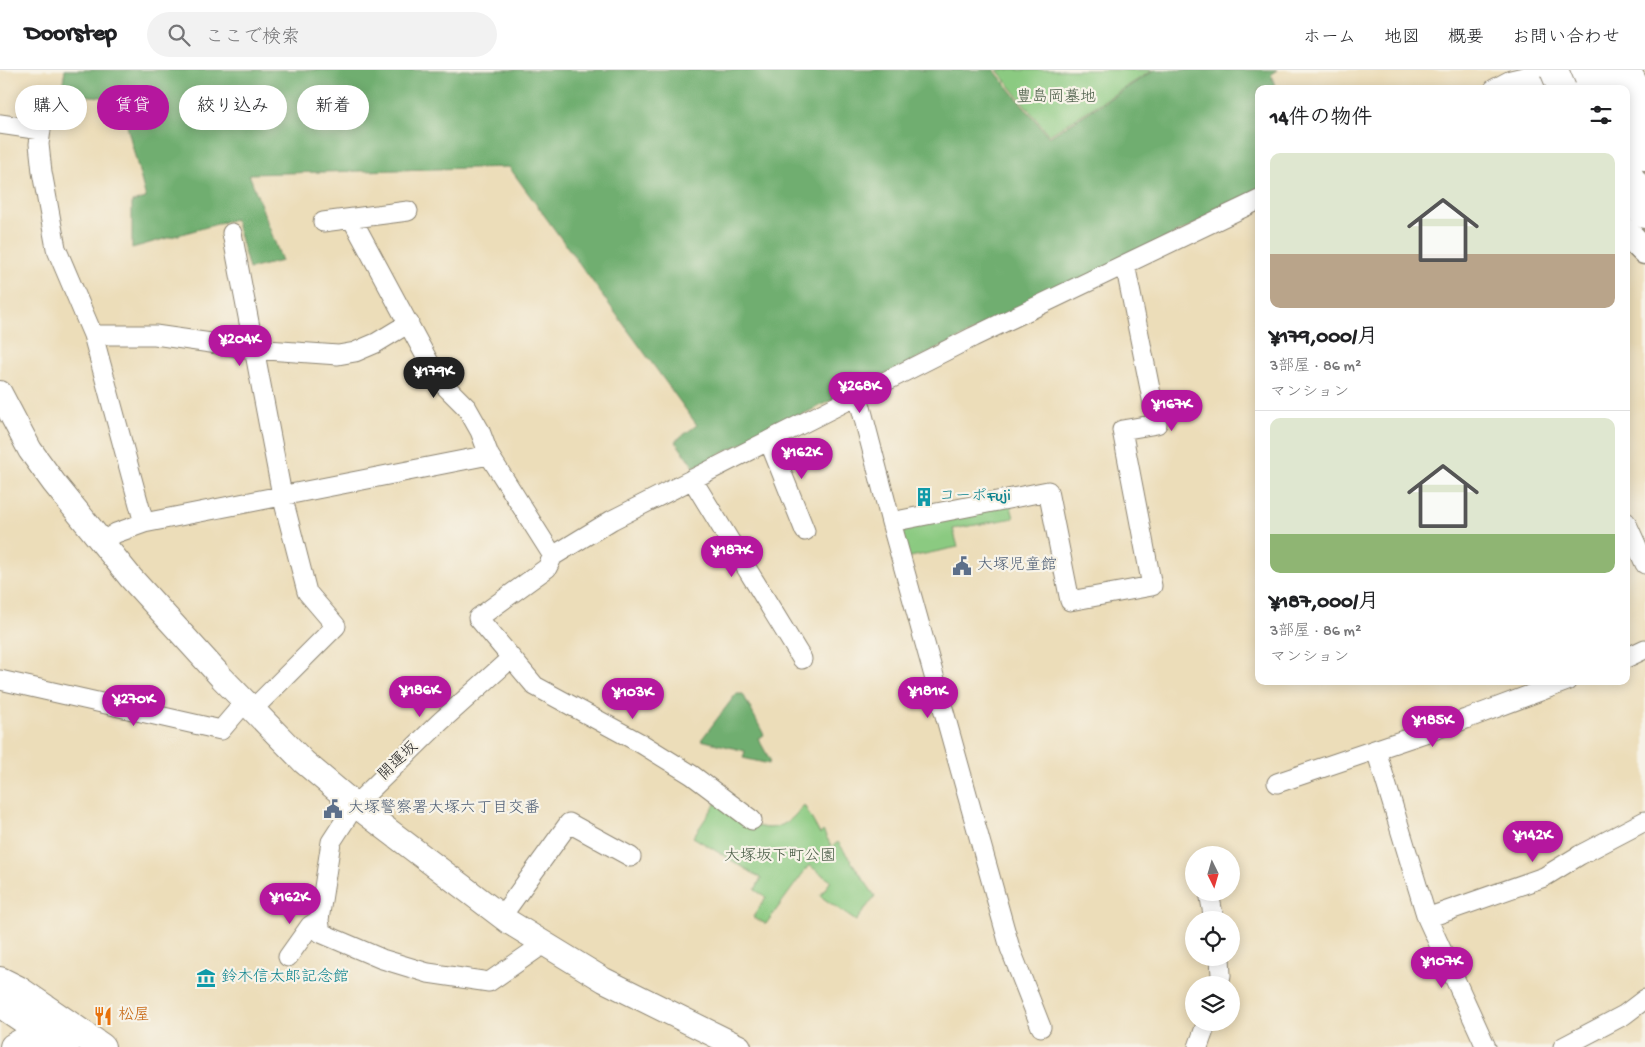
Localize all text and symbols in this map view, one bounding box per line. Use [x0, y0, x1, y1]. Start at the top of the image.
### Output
search box [147, 12, 497, 57]
text: Doorstep [25, 20, 117, 49]
icon: search [165, 21, 193, 49]
text: ここで検索 [205, 27, 300, 50]
text: ホーム [1303, 28, 1356, 49]
text: 地図 [1384, 28, 1420, 49]
text: 概要 [1448, 28, 1484, 49]
text: お問い合わせ [1512, 28, 1620, 49]
chip: 購入 [15, 85, 87, 130]
chip: 賃貸 [97, 85, 169, 130]
chip: 絞り込み [179, 85, 287, 130]
chip: 新着 [297, 85, 369, 130]
park label: 豊島岡墓地 [1016, 88, 1096, 108]
icon: filters [1587, 101, 1615, 129]
text: 14件の物件 [1270, 107, 1372, 132]
icon: home [1398, 185, 1488, 275]
pin: ¥204K [205, 324, 275, 367]
text: ¥179,000/月 [1270, 326, 1378, 351]
text: ¥204K [220, 331, 260, 350]
pin: ¥179K [399, 356, 469, 399]
text: 3部屋 · 86 m² [1270, 358, 1361, 377]
text: ¥179K [414, 363, 454, 382]
pin: ¥268K [825, 372, 895, 414]
text: ¥268K [840, 378, 880, 397]
text: マンション [1270, 384, 1349, 403]
pin: ¥167K [1137, 390, 1207, 432]
text: ¥167K [1152, 396, 1192, 415]
pin: ¥162K [767, 438, 837, 480]
text: ¥162K [783, 444, 821, 463]
icon: home [1398, 451, 1488, 541]
building icon: コーポFuji [913, 486, 935, 508]
place label: コーポFuji [939, 488, 1011, 507]
pin: ¥187K [697, 536, 767, 578]
text: ¥187K [712, 542, 752, 561]
public building icon: 大塚児童館 [951, 555, 973, 577]
place label: 大塚児童館 [977, 555, 1057, 576]
text: ¥187,000/月 [1270, 591, 1379, 616]
text: 3部屋 · 86 m² [1270, 623, 1361, 642]
text: マンション [1270, 649, 1349, 668]
pin: ¥186K [385, 676, 455, 718]
pin: ¥181K [893, 676, 963, 719]
pin: ¥103K [598, 678, 668, 720]
text: ¥186K [400, 682, 440, 701]
text: ¥181K [909, 683, 947, 702]
pin: ¥270K [99, 684, 169, 727]
text: ¥103K [613, 684, 653, 703]
text: ¥270K [113, 691, 155, 710]
pin: ¥185K [1398, 706, 1468, 748]
text: ¥185K [1413, 712, 1453, 731]
street label: 開運坂 [374, 738, 423, 786]
public building icon: 大塚警察署大塚六丁目交番 [322, 798, 344, 820]
place label: 大塚警察署大塚六丁目交番 [348, 798, 540, 819]
pin: ¥142K [1498, 820, 1568, 863]
text: ¥142K [1514, 827, 1552, 846]
north arrow [1185, 846, 1240, 901]
map controls [1185, 846, 1240, 1031]
park label: 大塚坂下町公園 [724, 847, 836, 867]
pin: ¥162K [255, 882, 325, 925]
text: ¥162K [271, 889, 309, 908]
button: locate [1185, 911, 1240, 966]
pin: ¥107K [1407, 946, 1477, 989]
text: ¥107K [1422, 953, 1462, 972]
museum icon: 鈴木信太郎記念館 [195, 967, 217, 989]
place label: 鈴木信太郎記念館 [221, 967, 349, 988]
button: layers [1185, 976, 1240, 1031]
restaurant icon: 松屋 [92, 1005, 114, 1027]
place label: 松屋 [118, 1006, 150, 1026]

